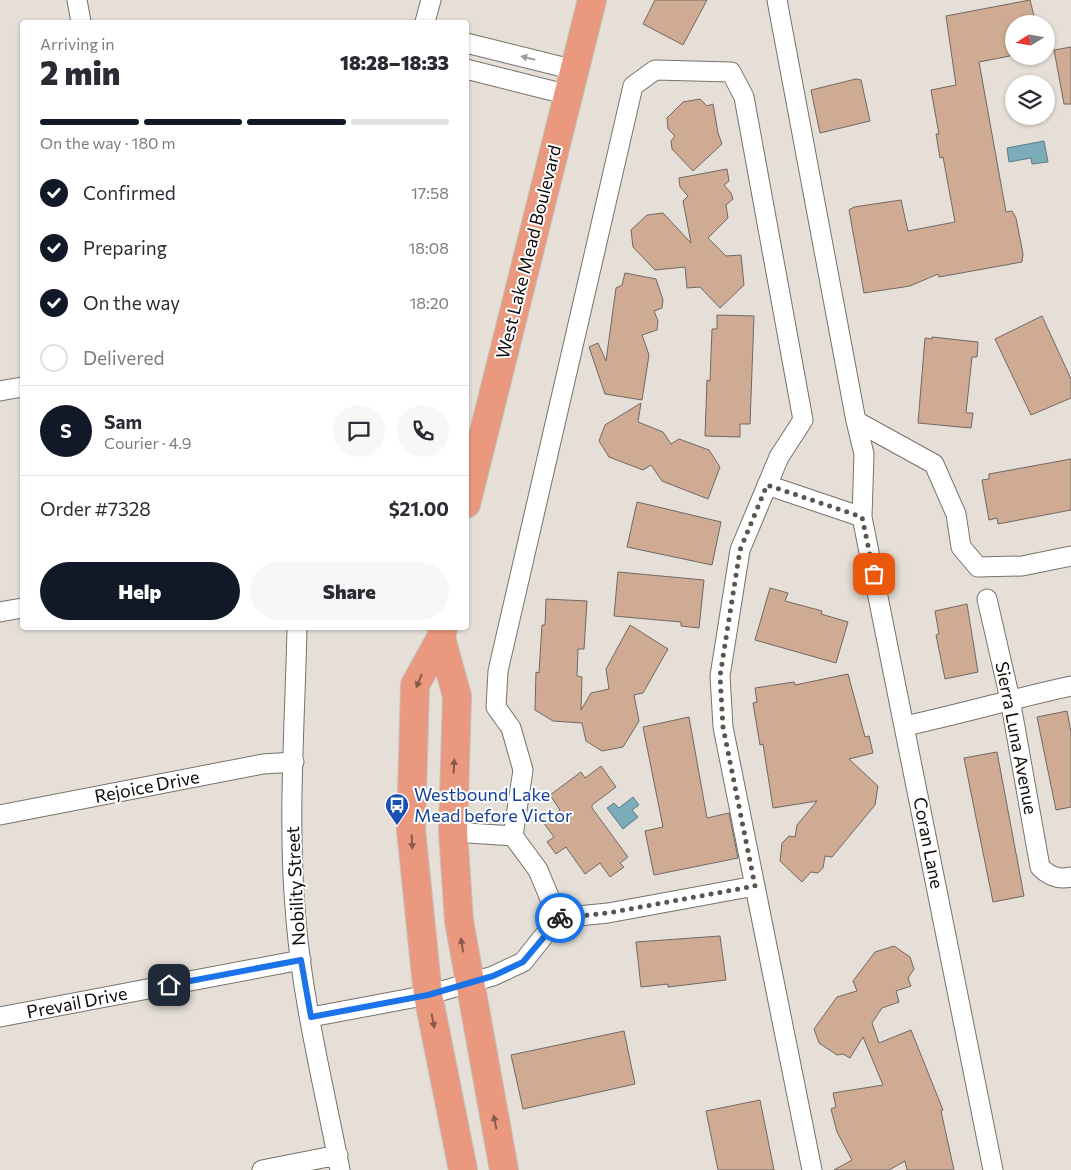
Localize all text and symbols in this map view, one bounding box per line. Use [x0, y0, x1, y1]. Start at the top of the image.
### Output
north arrow [1005, 15, 1055, 65]
map controls [1005, 15, 1055, 125]
text: Arriving in [40, 34, 114, 53]
text: 18:28–18:33 [340, 51, 449, 74]
text: 2 min [40, 52, 120, 92]
one-way arrow [520, 54, 535, 62]
button: layers [1005, 75, 1055, 125]
text: On the way · 180 m [40, 133, 176, 152]
street label: West Lake Mead Boulevard [491, 143, 565, 361]
icon: check [40, 179, 68, 207]
text: Confirmed [83, 181, 176, 204]
text: 17:58 [411, 183, 449, 202]
icon: check [40, 234, 68, 262]
text: Preparing [83, 236, 167, 259]
text: 18:08 [409, 238, 449, 257]
icon: check [40, 289, 68, 317]
text: On the way [83, 291, 180, 314]
text: 18:20 [409, 293, 449, 312]
text: Delivered [83, 346, 164, 369]
button: chat [333, 405, 385, 457]
button: phone [397, 405, 449, 457]
text: Sam [104, 410, 142, 433]
text: S [60, 419, 72, 442]
text: Courier · 4.9 [104, 433, 191, 452]
text: Order #7328 [40, 497, 151, 520]
text: $21.00 [389, 497, 449, 520]
pin [853, 553, 895, 595]
icon: bag [860, 560, 888, 588]
button: Help [40, 562, 240, 620]
button: Share [250, 562, 449, 620]
street label: Sierra Luna Avenue [991, 659, 1043, 816]
one-way arrow [414, 674, 422, 688]
one-way arrow [450, 757, 458, 773]
street label: Rejoice Drive [93, 765, 201, 807]
place label: Westbound Lake Mead before Victor [414, 783, 572, 826]
bus stop icon: Westbound Lake Mead before Victor [384, 792, 410, 826]
street label: Coran Lane [909, 795, 949, 890]
street label: Nobility Street [281, 826, 309, 946]
one-way arrow [408, 835, 416, 851]
courier [535, 893, 585, 943]
icon: bike [546, 904, 574, 932]
one-way arrow [458, 937, 466, 953]
pin [148, 964, 190, 1006]
icon: home [155, 971, 183, 999]
street label: Prevail Drive [25, 981, 129, 1023]
one-way arrow [429, 1013, 437, 1029]
one-way arrow [491, 1115, 499, 1130]

